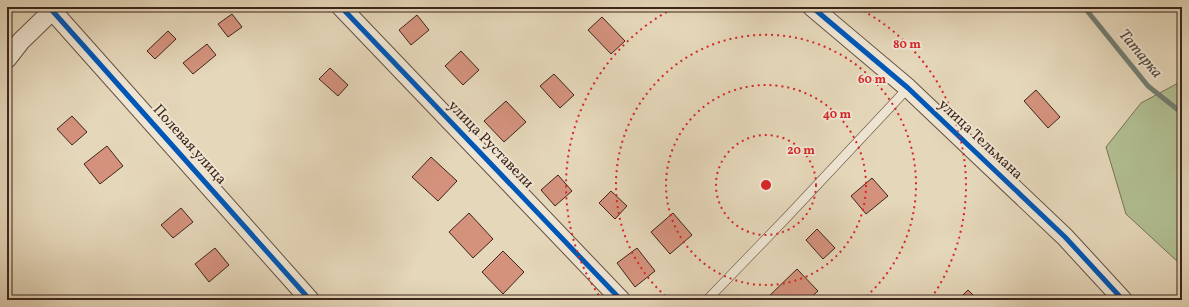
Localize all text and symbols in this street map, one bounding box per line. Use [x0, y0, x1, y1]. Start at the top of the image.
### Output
water label: Татарка [1113, 25, 1167, 84]
text: 80 m [893, 37, 921, 53]
text: 60 m [858, 72, 886, 88]
street label: улица Тельмана [933, 95, 1027, 185]
street label: улица Руставели [442, 96, 538, 194]
street label: Полевая улица [147, 100, 231, 190]
text: 40 m [823, 107, 852, 123]
text: 20 m [787, 143, 815, 159]
centre of rings [759, 178, 773, 192]

